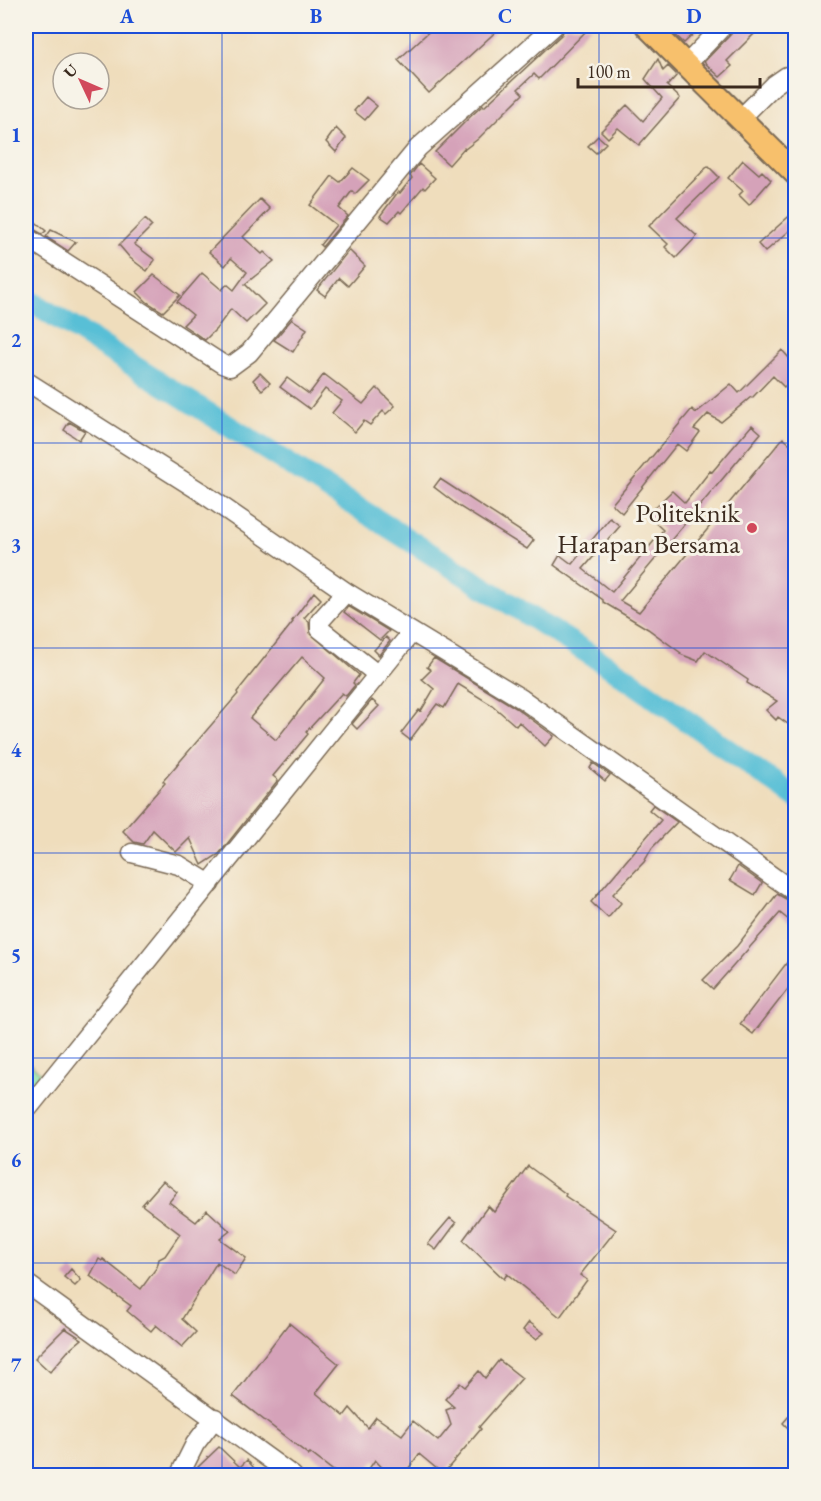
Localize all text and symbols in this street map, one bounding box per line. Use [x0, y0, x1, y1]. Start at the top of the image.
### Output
text: A [119, 3, 135, 29]
text: B [310, 3, 322, 29]
text: C [498, 3, 512, 29]
text: D [686, 3, 702, 29]
north arrow [51, 51, 111, 111]
scale bar [578, 51, 760, 89]
text: U [59, 59, 82, 83]
text: 100 m [587, 60, 631, 83]
text: 1 [11, 122, 21, 148]
text: 2 [11, 327, 22, 353]
place label: Politeknik Harapan Bersama [557, 495, 740, 561]
marker: Politeknik Harapan Bersama [745, 521, 759, 535]
text: 3 [11, 532, 21, 558]
text: 4 [11, 737, 22, 763]
text: 5 [11, 942, 21, 968]
text: 6 [11, 1147, 22, 1173]
text: 7 [11, 1352, 22, 1378]

